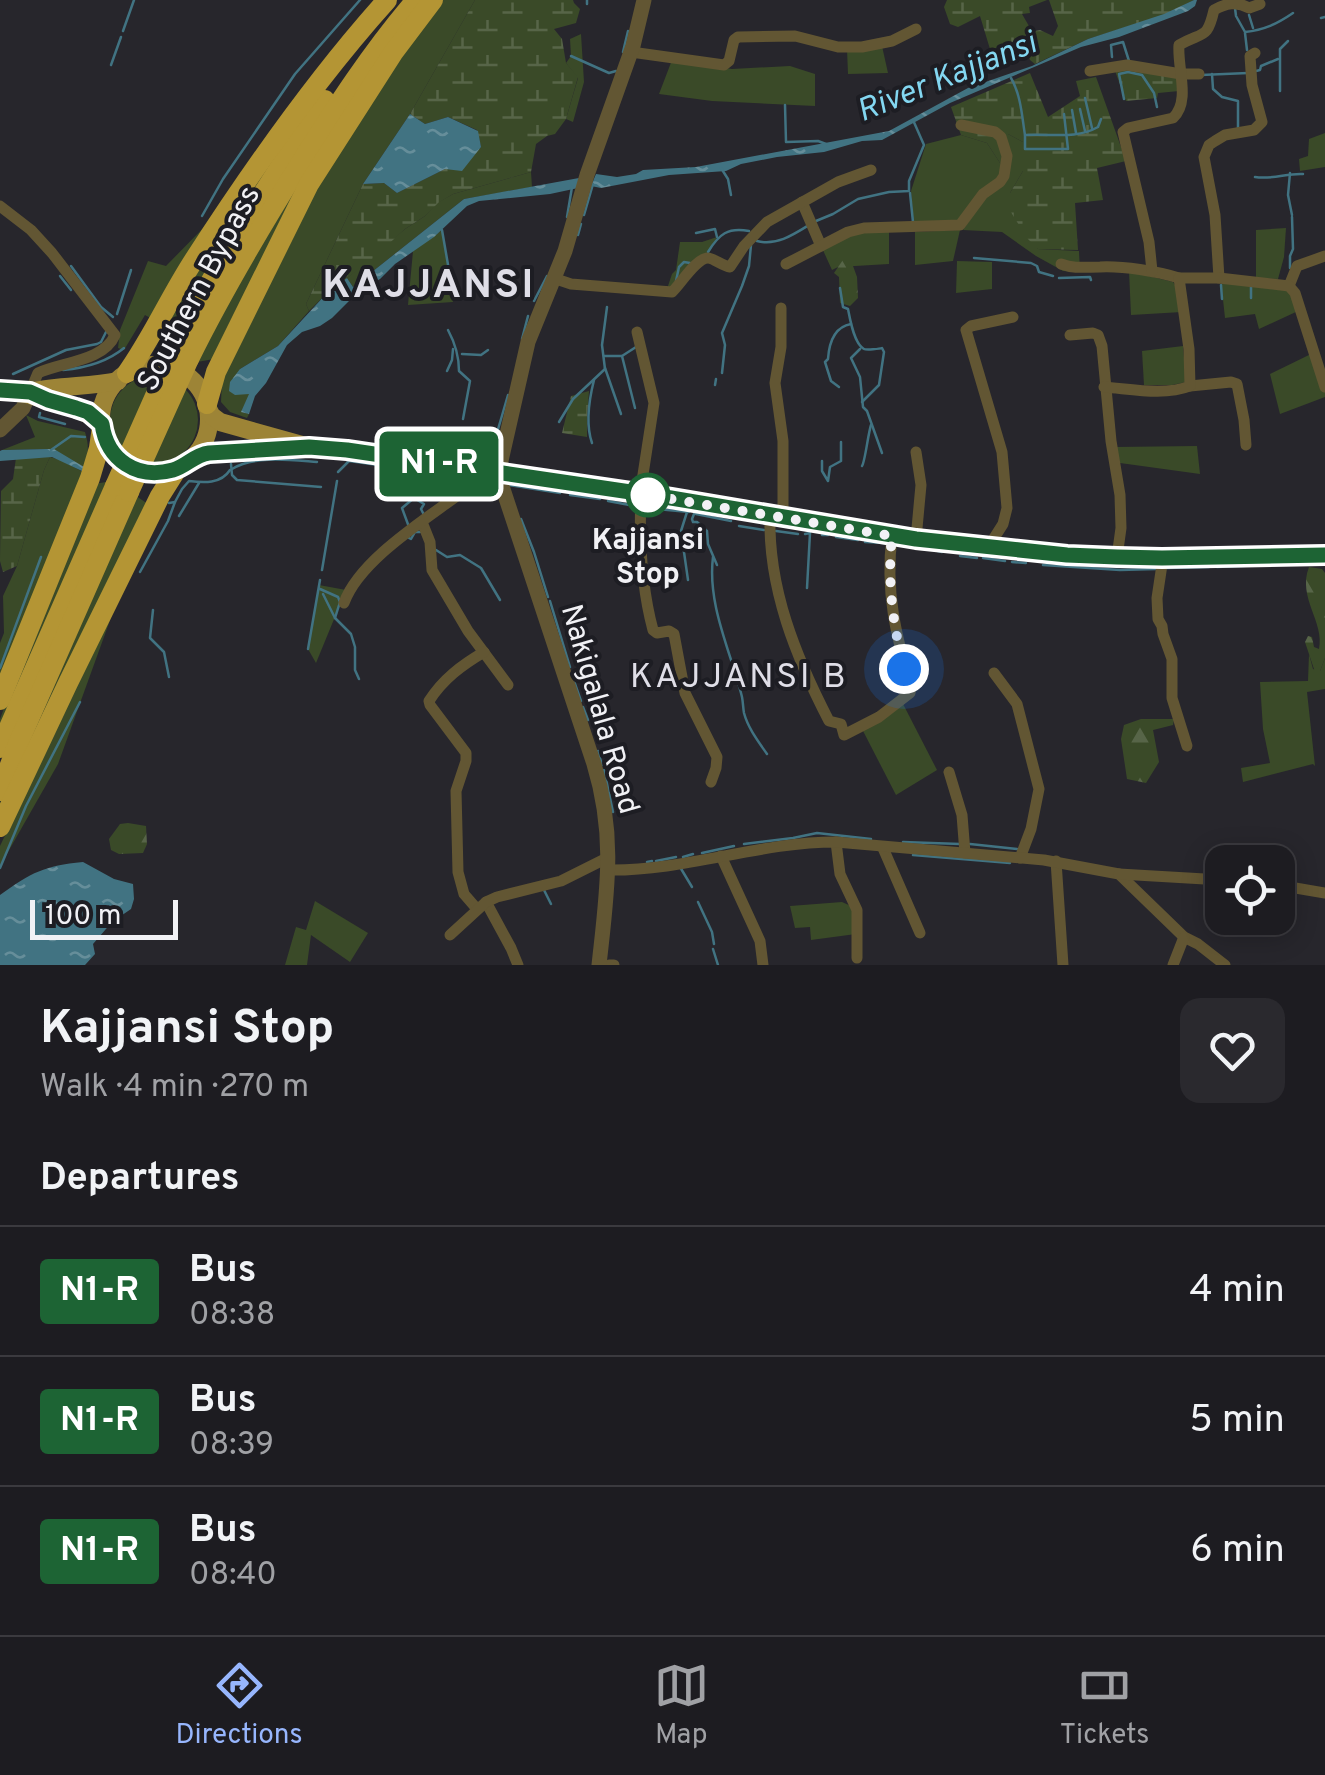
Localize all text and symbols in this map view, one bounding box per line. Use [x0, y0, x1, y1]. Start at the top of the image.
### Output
water label: River Kajjansi [852, 24, 1045, 133]
street label: Southern Bypass [131, 180, 270, 398]
district label: KAJJANSI [322, 262, 536, 312]
line badge: N1-R [369, 432, 509, 496]
text: N1-R [399, 442, 479, 486]
marker: Kajjansi Stop [627, 474, 669, 516]
place label: Kajjansi Stop [592, 523, 704, 594]
street label: Nakigalala Road [551, 601, 646, 819]
your location [879, 644, 929, 694]
district label: KAJJANSI B [630, 656, 848, 700]
map controls [1205, 845, 1295, 935]
button: locate [1205, 845, 1295, 935]
scale bar [30, 895, 178, 940]
text: 100 m [45, 899, 121, 935]
button: heart [1180, 998, 1285, 1103]
text: Kajjansi Stop [40, 1000, 334, 1060]
text: Walk · 4 min · 270 m [40, 1068, 309, 1108]
text: Departures [40, 1155, 240, 1204]
text: Bus [189, 1247, 257, 1296]
text: 4 min [1189, 1267, 1285, 1316]
text: N1-R [60, 1269, 139, 1313]
text: 08:38 [189, 1296, 275, 1336]
text: Bus [189, 1377, 257, 1426]
text: 5 min [1189, 1397, 1285, 1446]
text: N1-R [60, 1399, 139, 1443]
text: 08:39 [189, 1426, 274, 1466]
text: Bus [189, 1507, 257, 1556]
text: 6 min [1190, 1527, 1285, 1576]
text: N1-R [60, 1529, 139, 1573]
text: 08:40 [189, 1556, 277, 1596]
tab: Directions [176, 1658, 303, 1754]
tab: Map [654, 1658, 709, 1754]
tab: Tickets [1060, 1658, 1149, 1754]

